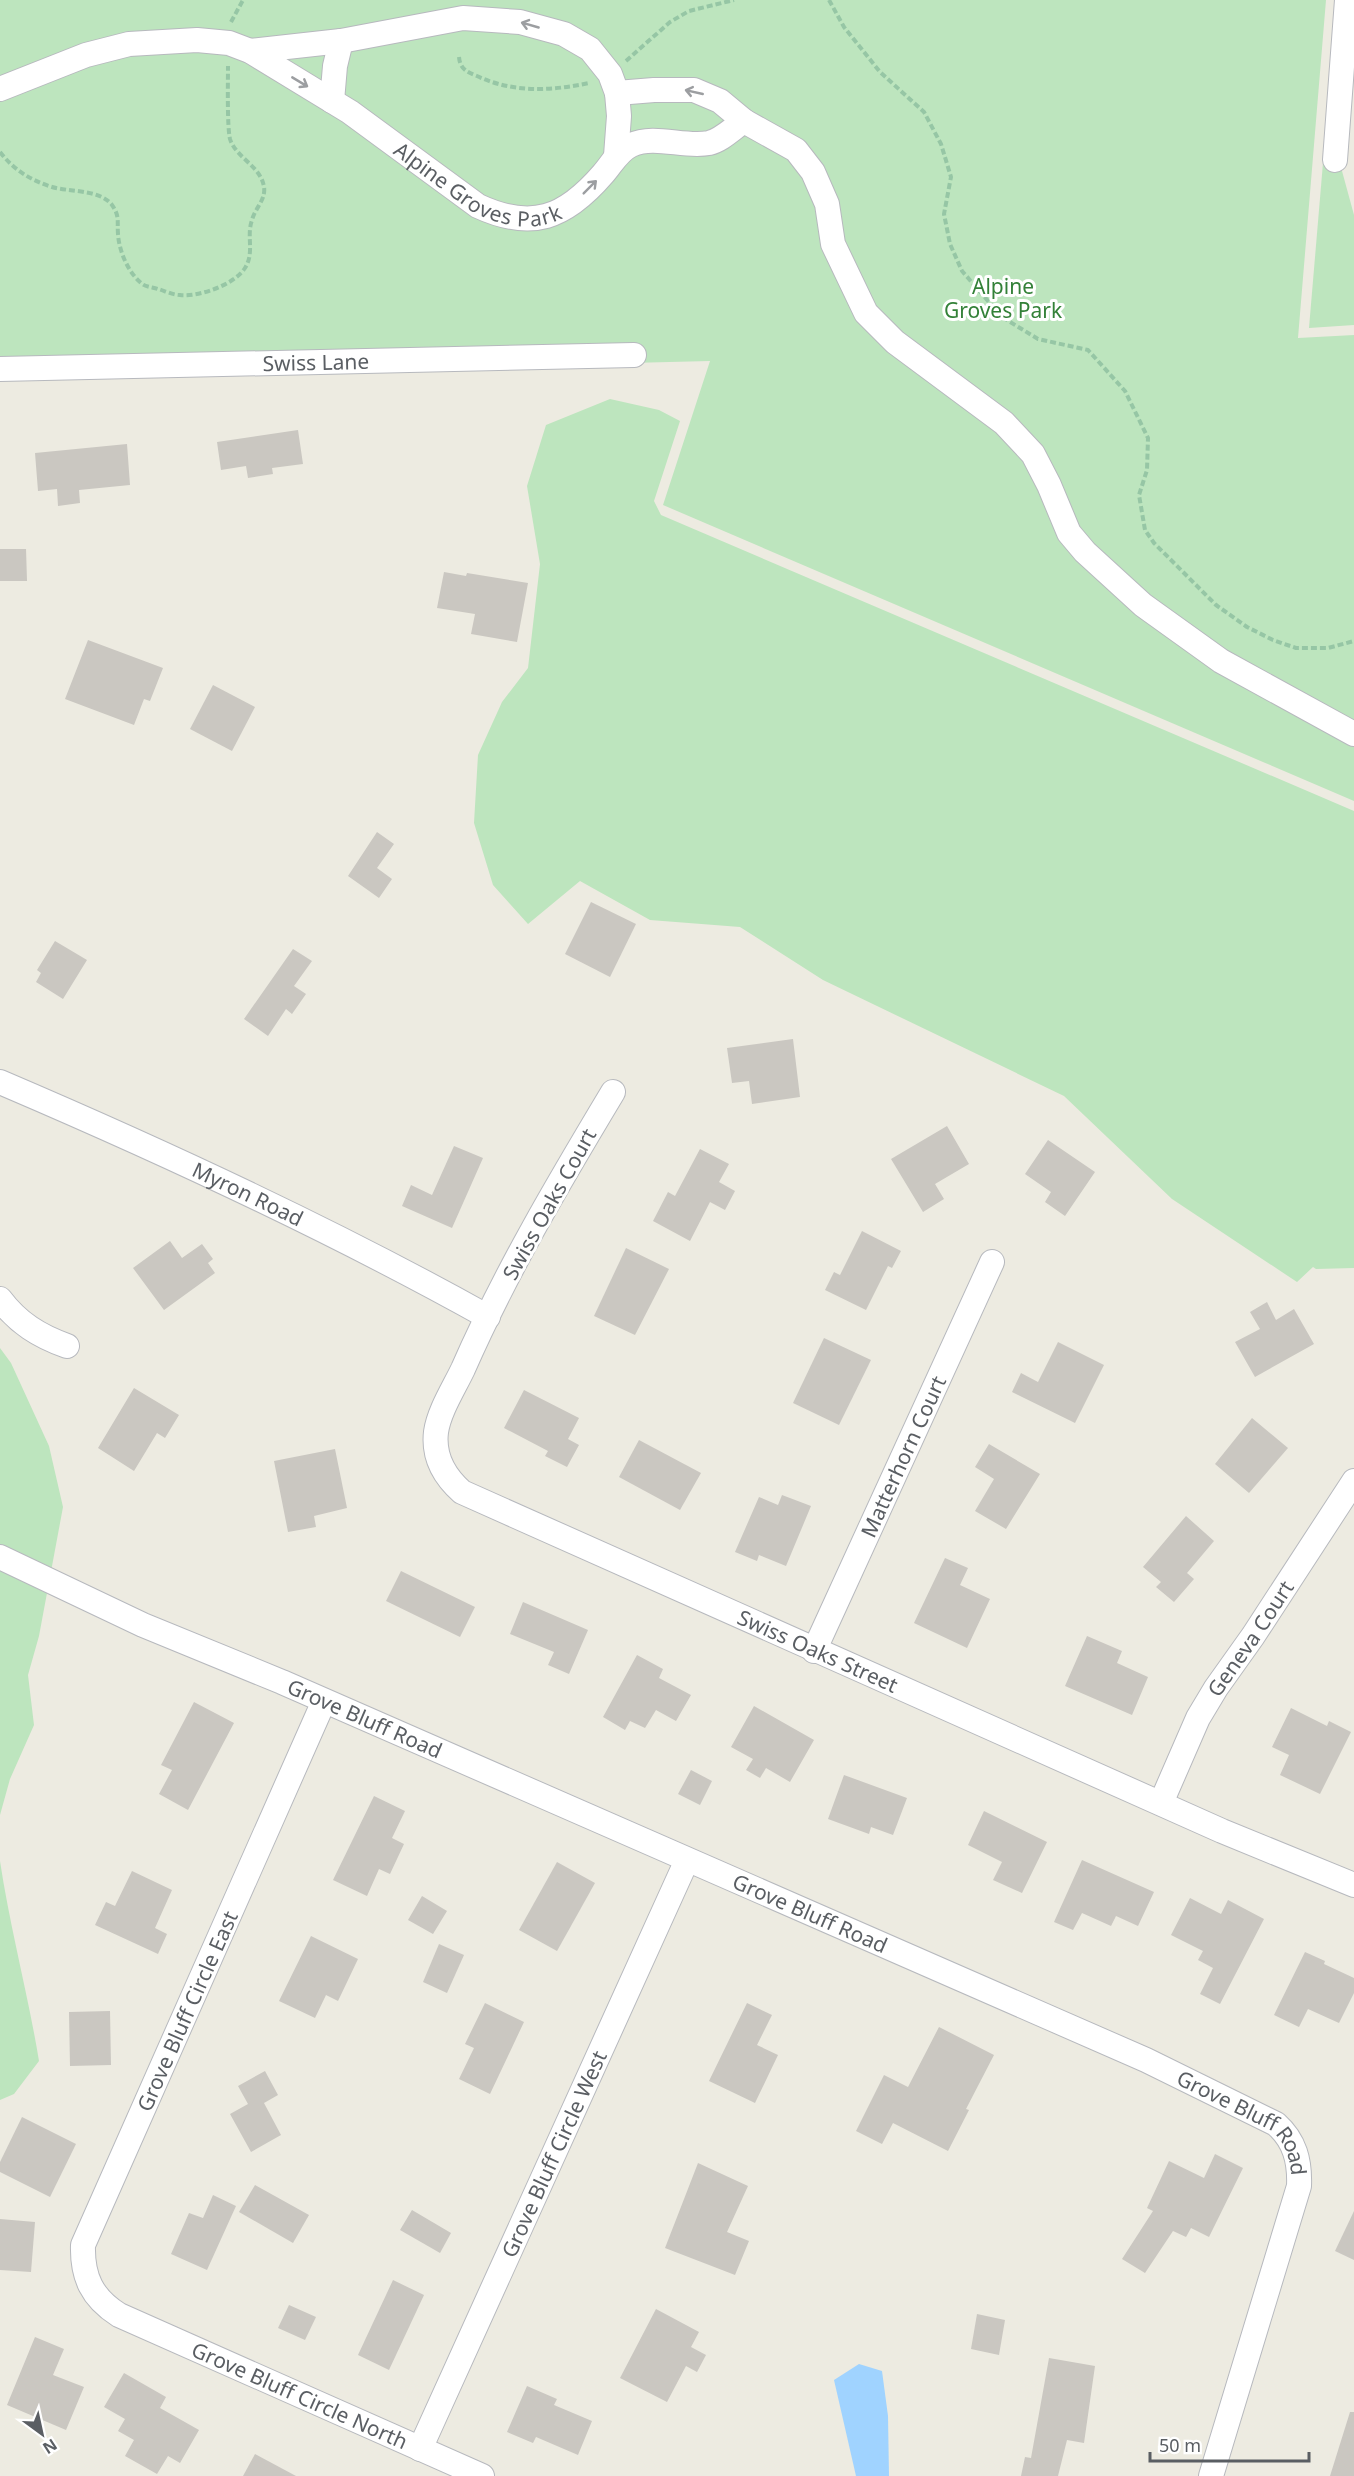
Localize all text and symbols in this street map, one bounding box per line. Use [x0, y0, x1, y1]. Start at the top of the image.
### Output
one-way arrow [521, 19, 540, 30]
one-way arrow [291, 76, 308, 88]
one-way arrow [685, 86, 704, 97]
street label: Alpine Groves Park [389, 135, 566, 233]
one-way arrow [583, 180, 598, 195]
park label: Alpine Groves Park [944, 272, 1063, 324]
street label: Swiss Lane [262, 347, 370, 377]
street label: Swiss Oaks Court [496, 1123, 602, 1285]
street label: Myron Road [188, 1155, 308, 1232]
street label: Matterhorn Court [854, 1371, 952, 1542]
street label: Geneva Court [1200, 1575, 1300, 1702]
street label: Swiss Oaks Street [733, 1603, 903, 1699]
street label: Grove Bluff Road [283, 1672, 447, 1764]
street label: Grove Bluff Road [728, 1867, 892, 1959]
street label: Grove Bluff Circle East [130, 1906, 244, 2116]
street label: Grove Bluff Circle West [495, 2046, 613, 2262]
street label: Grove Bluff Road [1172, 2063, 1313, 2176]
street label: Grove Bluff Circle North [187, 2335, 412, 2455]
north arrow [12, 2404, 72, 2464]
scale bar [1150, 2425, 1309, 2463]
text: 50 m [1159, 2433, 1201, 2457]
text: N [39, 2434, 62, 2459]

